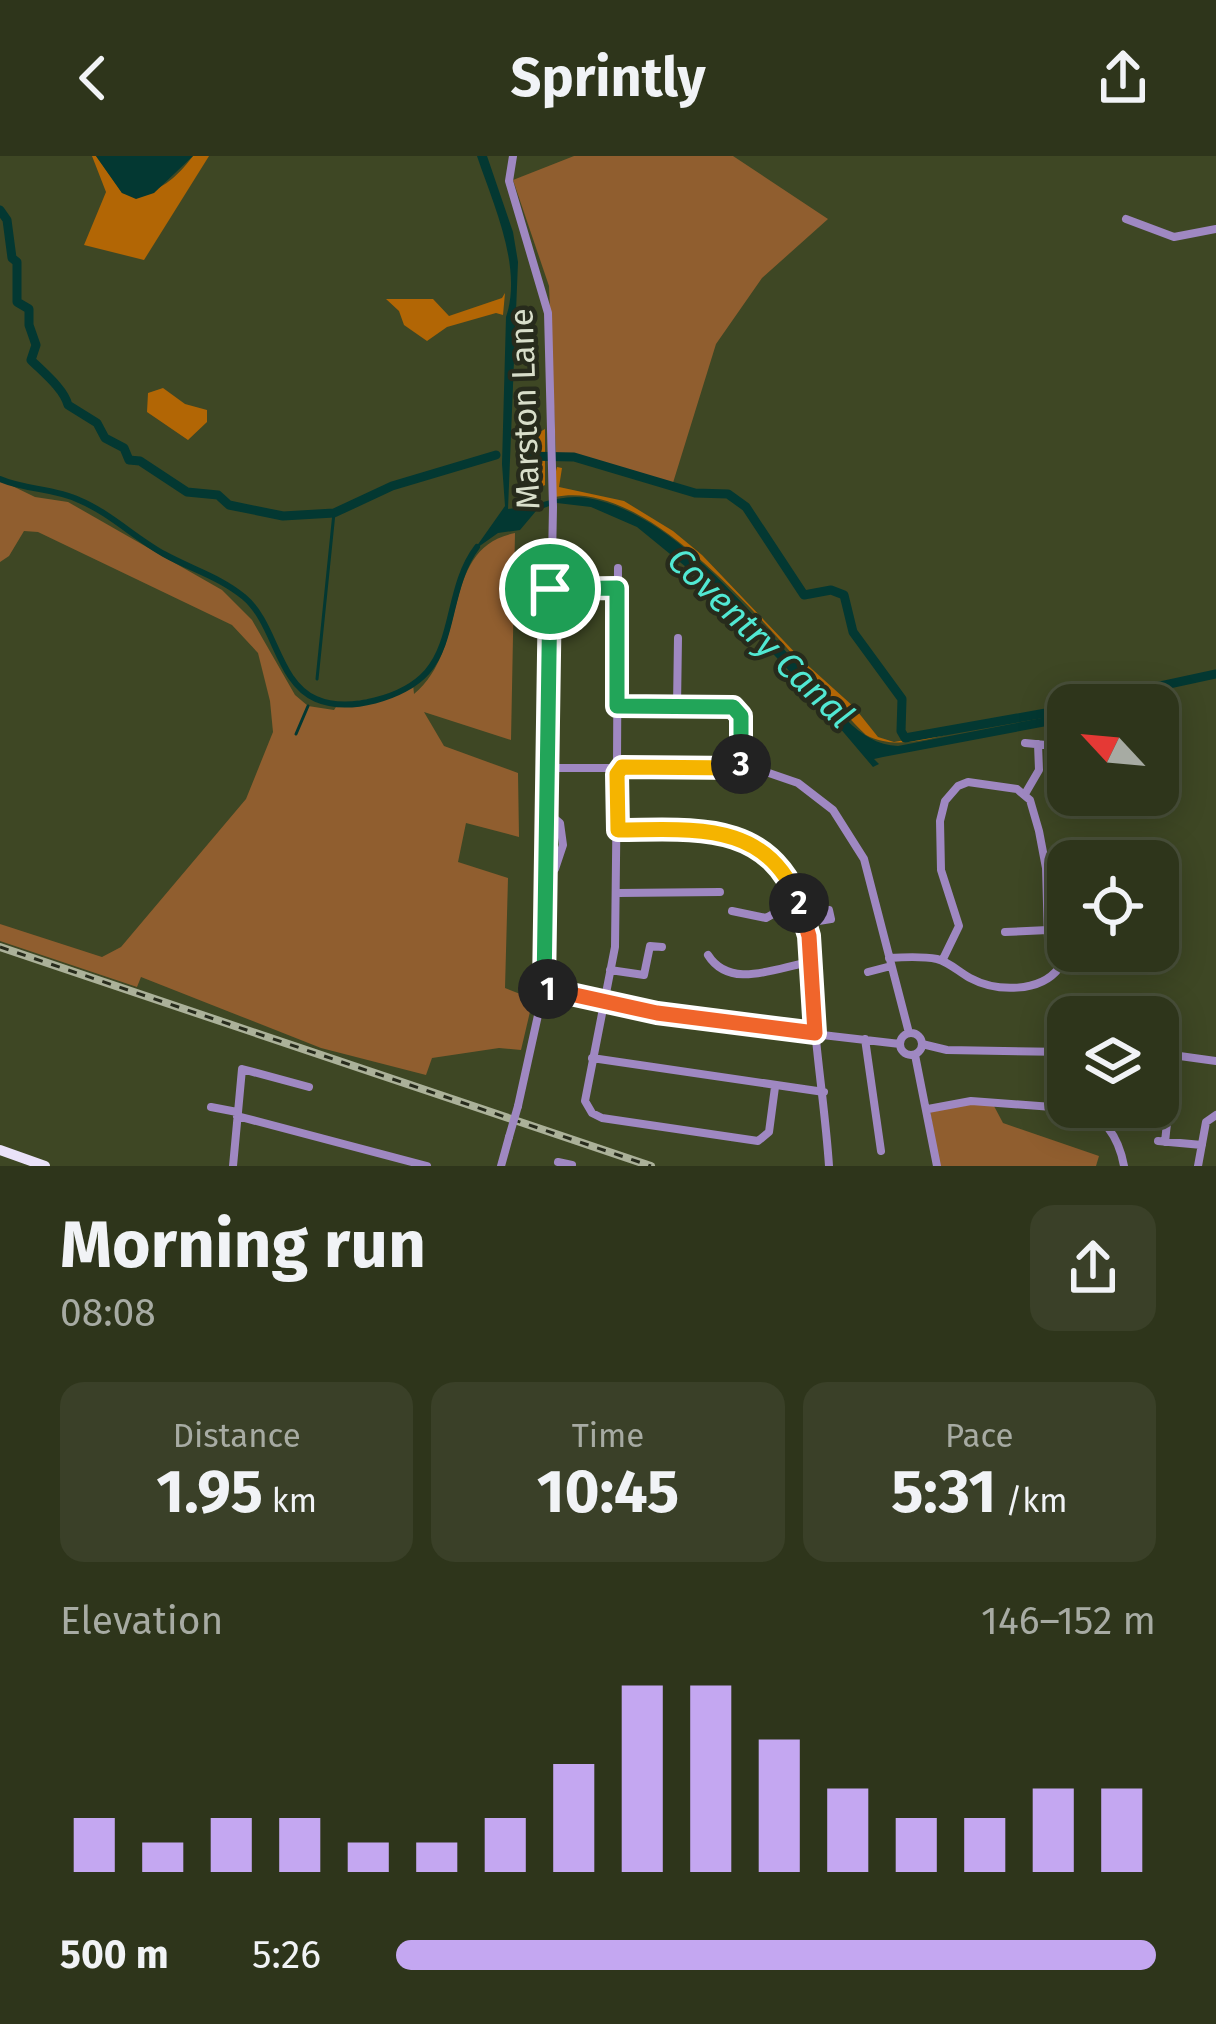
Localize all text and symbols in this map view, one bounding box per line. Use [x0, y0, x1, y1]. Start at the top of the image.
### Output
icon: back [60, 45, 126, 111]
icon: share [1090, 45, 1156, 111]
text: Sprintly [511, 46, 705, 110]
street label: Marston Lane [501, 308, 549, 510]
pin [499, 538, 601, 640]
water label: Coventry Canal [658, 538, 862, 737]
icon: arrive [517, 556, 583, 622]
north arrow [1047, 684, 1179, 816]
map controls [1047, 684, 1179, 1128]
pin: 3 [711, 734, 771, 794]
text: 3 [732, 744, 750, 784]
button: locate [1047, 840, 1179, 972]
pin: 2 [769, 873, 829, 933]
text: 2 [790, 883, 808, 923]
pin: 1 [518, 959, 578, 1019]
text: 1 [540, 969, 556, 1009]
button: layers [1047, 996, 1179, 1128]
text: Morning run [60, 1205, 426, 1284]
button: share [1030, 1205, 1156, 1331]
text: 08:08 [60, 1290, 156, 1336]
text: Distance [173, 1416, 301, 1456]
text: Time [572, 1416, 644, 1456]
text: Pace [945, 1416, 1014, 1456]
text: 1.95 [156, 1456, 263, 1528]
text: 10:45 [537, 1456, 679, 1528]
text: 5:31 [891, 1456, 996, 1528]
text: km [263, 1481, 317, 1521]
text: /km [996, 1481, 1068, 1521]
text: Elevation [60, 1598, 223, 1644]
text: 146–152 m [981, 1598, 1156, 1644]
text: 500 m [60, 1932, 169, 1978]
text: 5:26 [252, 1932, 321, 1978]

